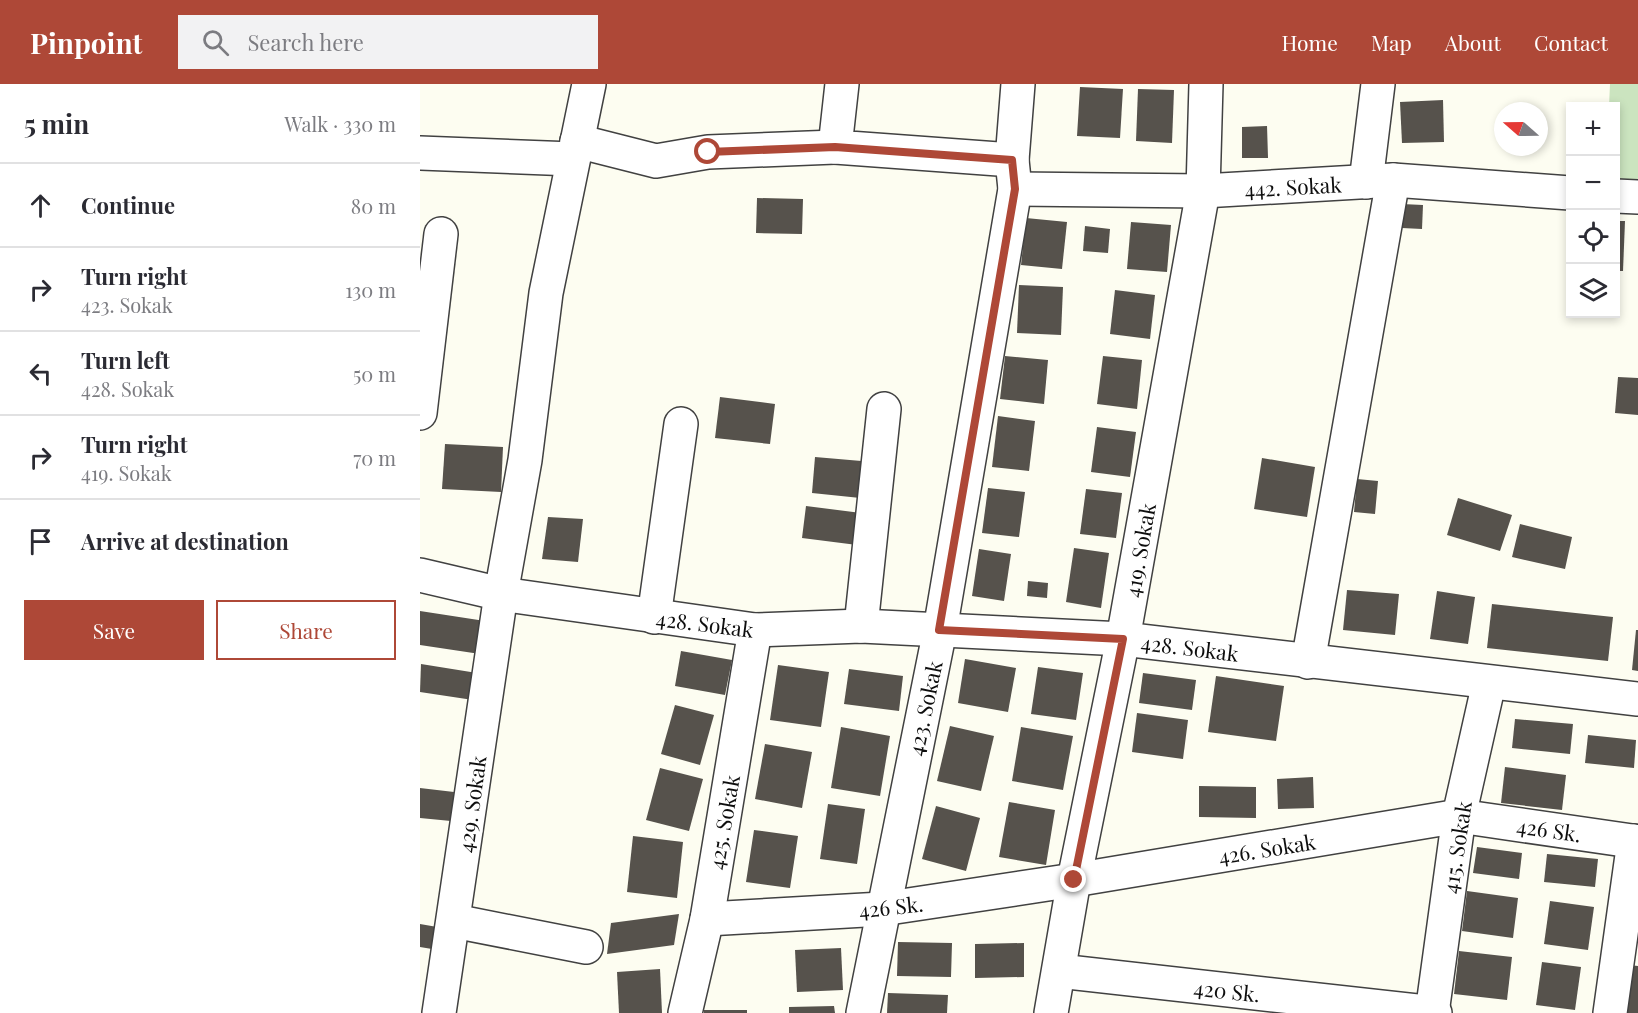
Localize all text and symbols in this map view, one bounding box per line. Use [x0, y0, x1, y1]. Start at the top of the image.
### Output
search box [178, 15, 598, 69]
text: Pinpoint [30, 24, 142, 61]
icon: search [199, 26, 232, 59]
text: Search here [247, 27, 364, 57]
text: Home [1282, 28, 1338, 56]
text: Map [1371, 28, 1412, 56]
text: About [1445, 28, 1501, 56]
text: Contact [1534, 28, 1608, 56]
north arrow [1494, 102, 1548, 156]
map controls [1566, 102, 1620, 318]
button: + [1566, 102, 1620, 156]
text: 5 min [24, 106, 89, 141]
text: Walk · 330 m [284, 110, 396, 137]
route start [694, 138, 720, 164]
button: − [1566, 156, 1620, 210]
street label: 442. Sokak [1244, 169, 1343, 203]
icon: ahead [24, 189, 57, 222]
text: Continue [81, 190, 175, 220]
text: 80 m [351, 192, 396, 219]
button: locate [1566, 210, 1620, 264]
text: Turn right [81, 261, 187, 291]
button: layers [1566, 264, 1620, 318]
icon: right [24, 273, 57, 306]
text: 130 m [345, 276, 396, 303]
text: 423. Sokak [81, 291, 173, 318]
text: Turn left [81, 345, 170, 375]
icon: left [24, 357, 57, 390]
text: 50 m [353, 360, 396, 387]
text: 428. Sokak [81, 375, 174, 402]
text: Turn right [81, 429, 187, 459]
icon: right [24, 441, 57, 474]
text: 70 m [353, 444, 396, 471]
text: 419. Sokak [81, 459, 172, 486]
street label: 419. Sokak [1117, 500, 1161, 599]
icon: arrive [24, 525, 57, 558]
text: Arrive at destination [81, 526, 289, 556]
button: Save [24, 600, 204, 660]
button: Share [216, 600, 396, 660]
street label: 428. Sokak [655, 603, 756, 643]
street label: 428. Sokak [1140, 627, 1241, 667]
street label: 423. Sokak [900, 658, 948, 758]
street label: 429. Sokak [450, 753, 492, 854]
street label: 425. Sokak [701, 772, 745, 872]
street label: 415. Sokak [1435, 798, 1477, 895]
street label: 426 Sk. [1515, 811, 1583, 847]
street label: 426. Sokak [1217, 826, 1318, 869]
route end [1060, 866, 1086, 892]
street label: 426 Sk. [857, 889, 925, 923]
street label: 420 Sk. [1192, 973, 1262, 1007]

